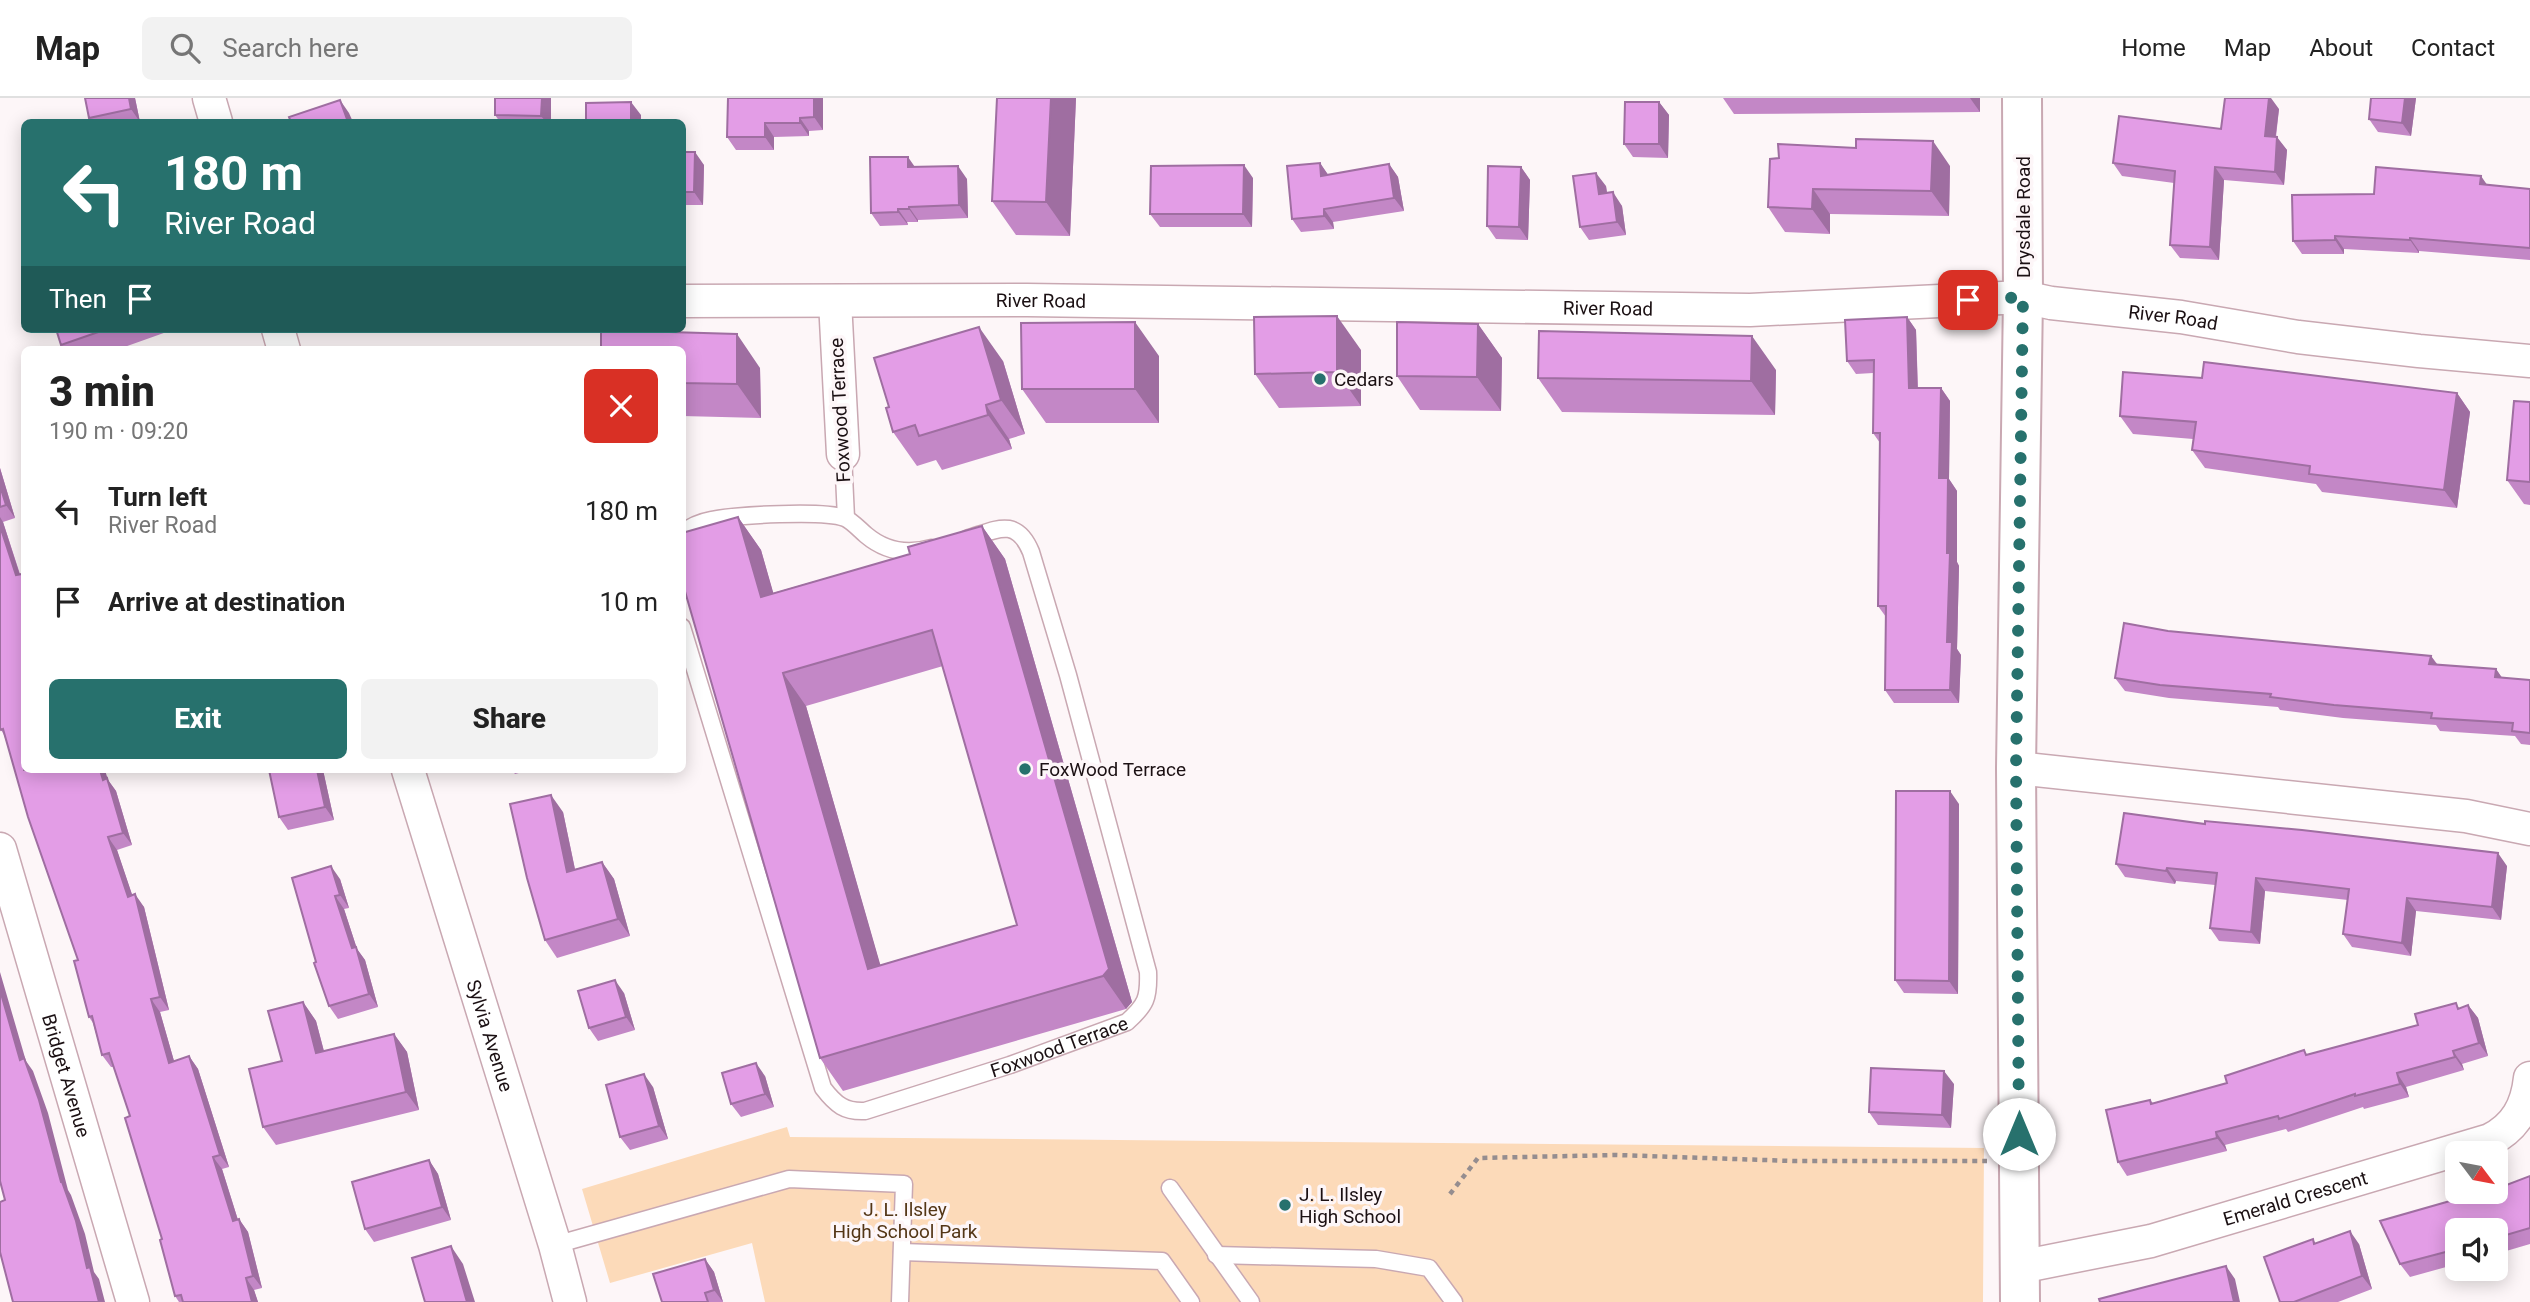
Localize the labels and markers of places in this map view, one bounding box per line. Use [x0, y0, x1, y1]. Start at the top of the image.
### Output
pin [1938, 270, 1998, 330]
place label: Cedars [1334, 368, 1394, 391]
marker: Cedars [1312, 371, 1328, 387]
place label: FoxWood Terrace [1039, 758, 1186, 781]
marker: FoxWood Terrace [1017, 761, 1033, 777]
place label: J. L. Ilsley High School [1299, 1183, 1401, 1228]
marker: J. L. Ilsley High School [1277, 1197, 1293, 1213]

